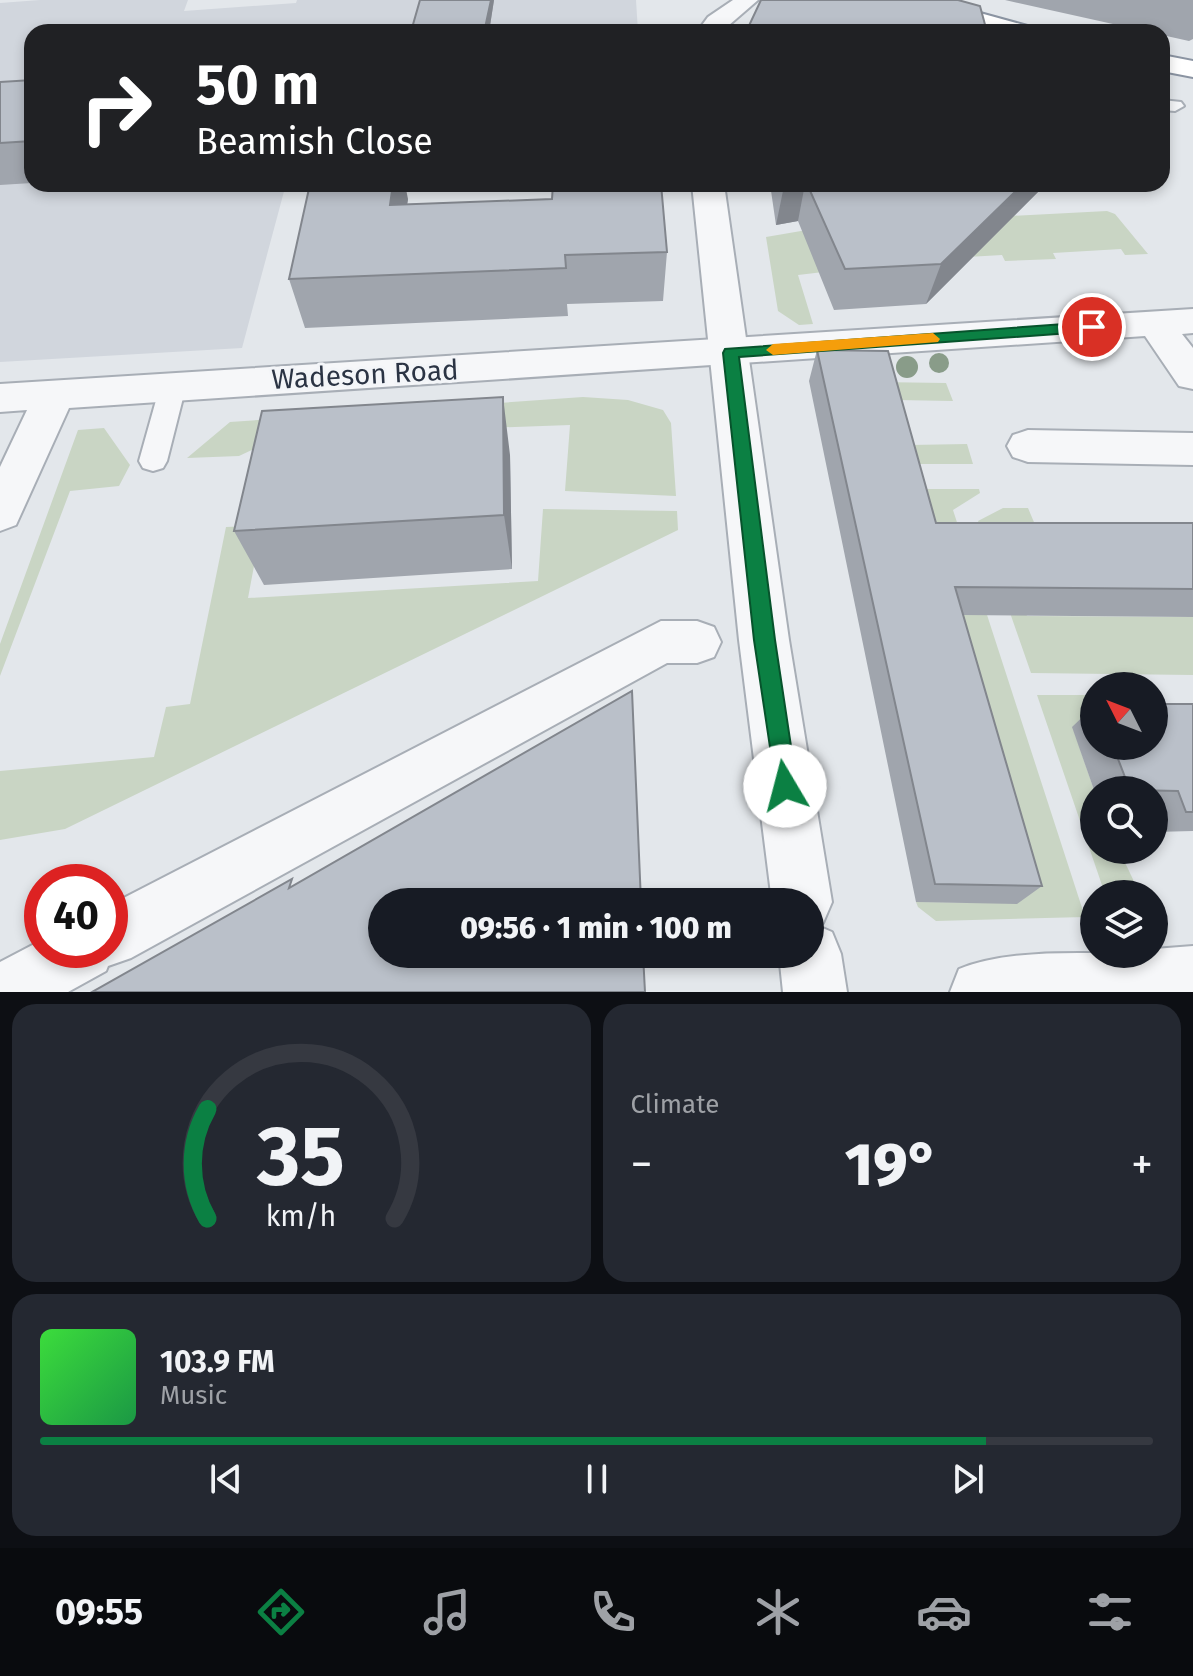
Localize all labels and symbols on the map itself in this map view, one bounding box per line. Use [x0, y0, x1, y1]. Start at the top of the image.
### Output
pin [1058, 293, 1126, 361]
street label: Wadeson Road [271, 353, 459, 396]
north arrow [1080, 672, 1168, 760]
position arrow [743, 744, 827, 828]
speed limit sign: 40 [24, 864, 128, 968]

